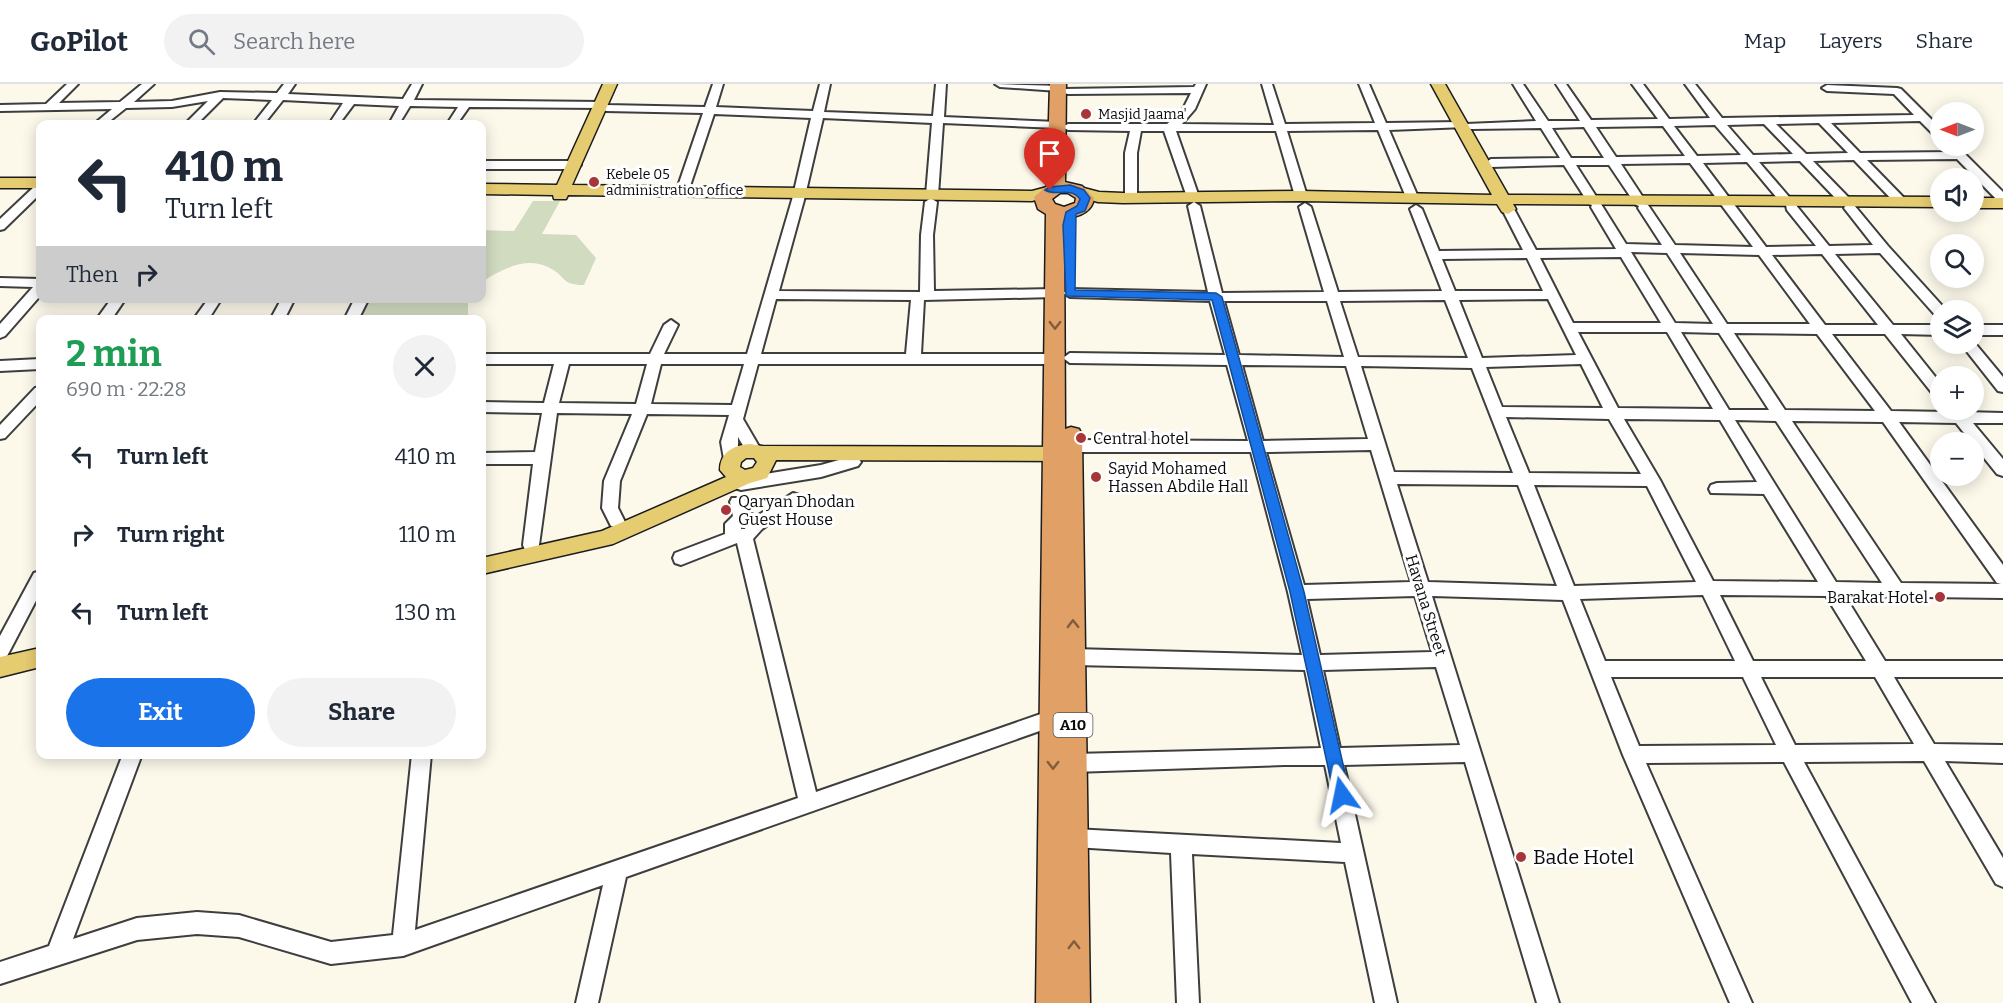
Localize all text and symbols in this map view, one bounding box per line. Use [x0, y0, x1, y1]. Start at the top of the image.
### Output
search box [164, 14, 584, 68]
text: GoPilot [30, 25, 128, 58]
icon: search [185, 25, 218, 58]
text: Search here [233, 28, 355, 55]
text: Map [1744, 28, 1786, 54]
text: Layers [1819, 28, 1883, 54]
text: Share [1916, 28, 1973, 54]
north arrow [1930, 102, 1984, 156]
map controls [1930, 102, 1984, 486]
place label: Masjid Jaama' [1098, 106, 1187, 123]
marker: Masjid Jaama' [1079, 107, 1093, 121]
pin [1024, 128, 1075, 190]
icon: arrive [1033, 137, 1066, 170]
text: 410 m [165, 142, 283, 192]
icon: left [66, 144, 144, 222]
place label: Kebele 05 administration office [606, 166, 744, 199]
button: sound [1930, 168, 1984, 222]
marker: Kebele 05 administration office [587, 175, 601, 189]
text: Turn left [165, 193, 273, 225]
button: search [1930, 234, 1984, 288]
icon: right [130, 258, 163, 291]
text: Then [66, 261, 118, 288]
button: layers [1930, 300, 1984, 354]
one-way arrow [1049, 321, 1061, 330]
text: 2 min [66, 332, 162, 376]
button: close [393, 335, 456, 398]
button: + [1930, 366, 1984, 420]
text: 690 m · 22:28 [66, 377, 186, 401]
place label: Central hotel [1093, 429, 1189, 448]
marker: Central hotel [1074, 431, 1088, 445]
button: − [1930, 432, 1984, 486]
icon: left [66, 440, 99, 473]
text: Turn left [117, 443, 209, 470]
text: 410 m [395, 443, 456, 470]
place label: Sayid Mohamed Hassen Abdile Hall [1108, 459, 1249, 496]
marker: Sayid Mohamed Hassen Abdile Hall [1089, 470, 1103, 484]
place label: Qaryan Dhodan Guest House [738, 492, 855, 529]
marker: Qaryan Dhodan Guest House [719, 503, 733, 517]
icon: right [66, 518, 99, 551]
text: Turn right [117, 521, 225, 548]
text: 110 m [399, 521, 456, 548]
street label: Havana Street [1402, 552, 1450, 658]
place label: Barakat Hotel [1827, 588, 1928, 607]
marker: Barakat Hotel [1933, 590, 1947, 604]
icon: left [66, 596, 99, 629]
text: Turn left [117, 599, 209, 626]
text: 130 m [395, 599, 456, 626]
one-way arrow [1066, 619, 1079, 628]
button: Exit [66, 678, 255, 747]
button: Share [267, 678, 456, 747]
road number: A10 [1054, 713, 1092, 737]
one-way arrow [1047, 760, 1059, 769]
position arrow [1310, 763, 1374, 827]
place label: Bade Hotel [1533, 845, 1634, 869]
marker: Bade Hotel [1514, 850, 1528, 864]
one-way arrow [1068, 940, 1080, 949]

